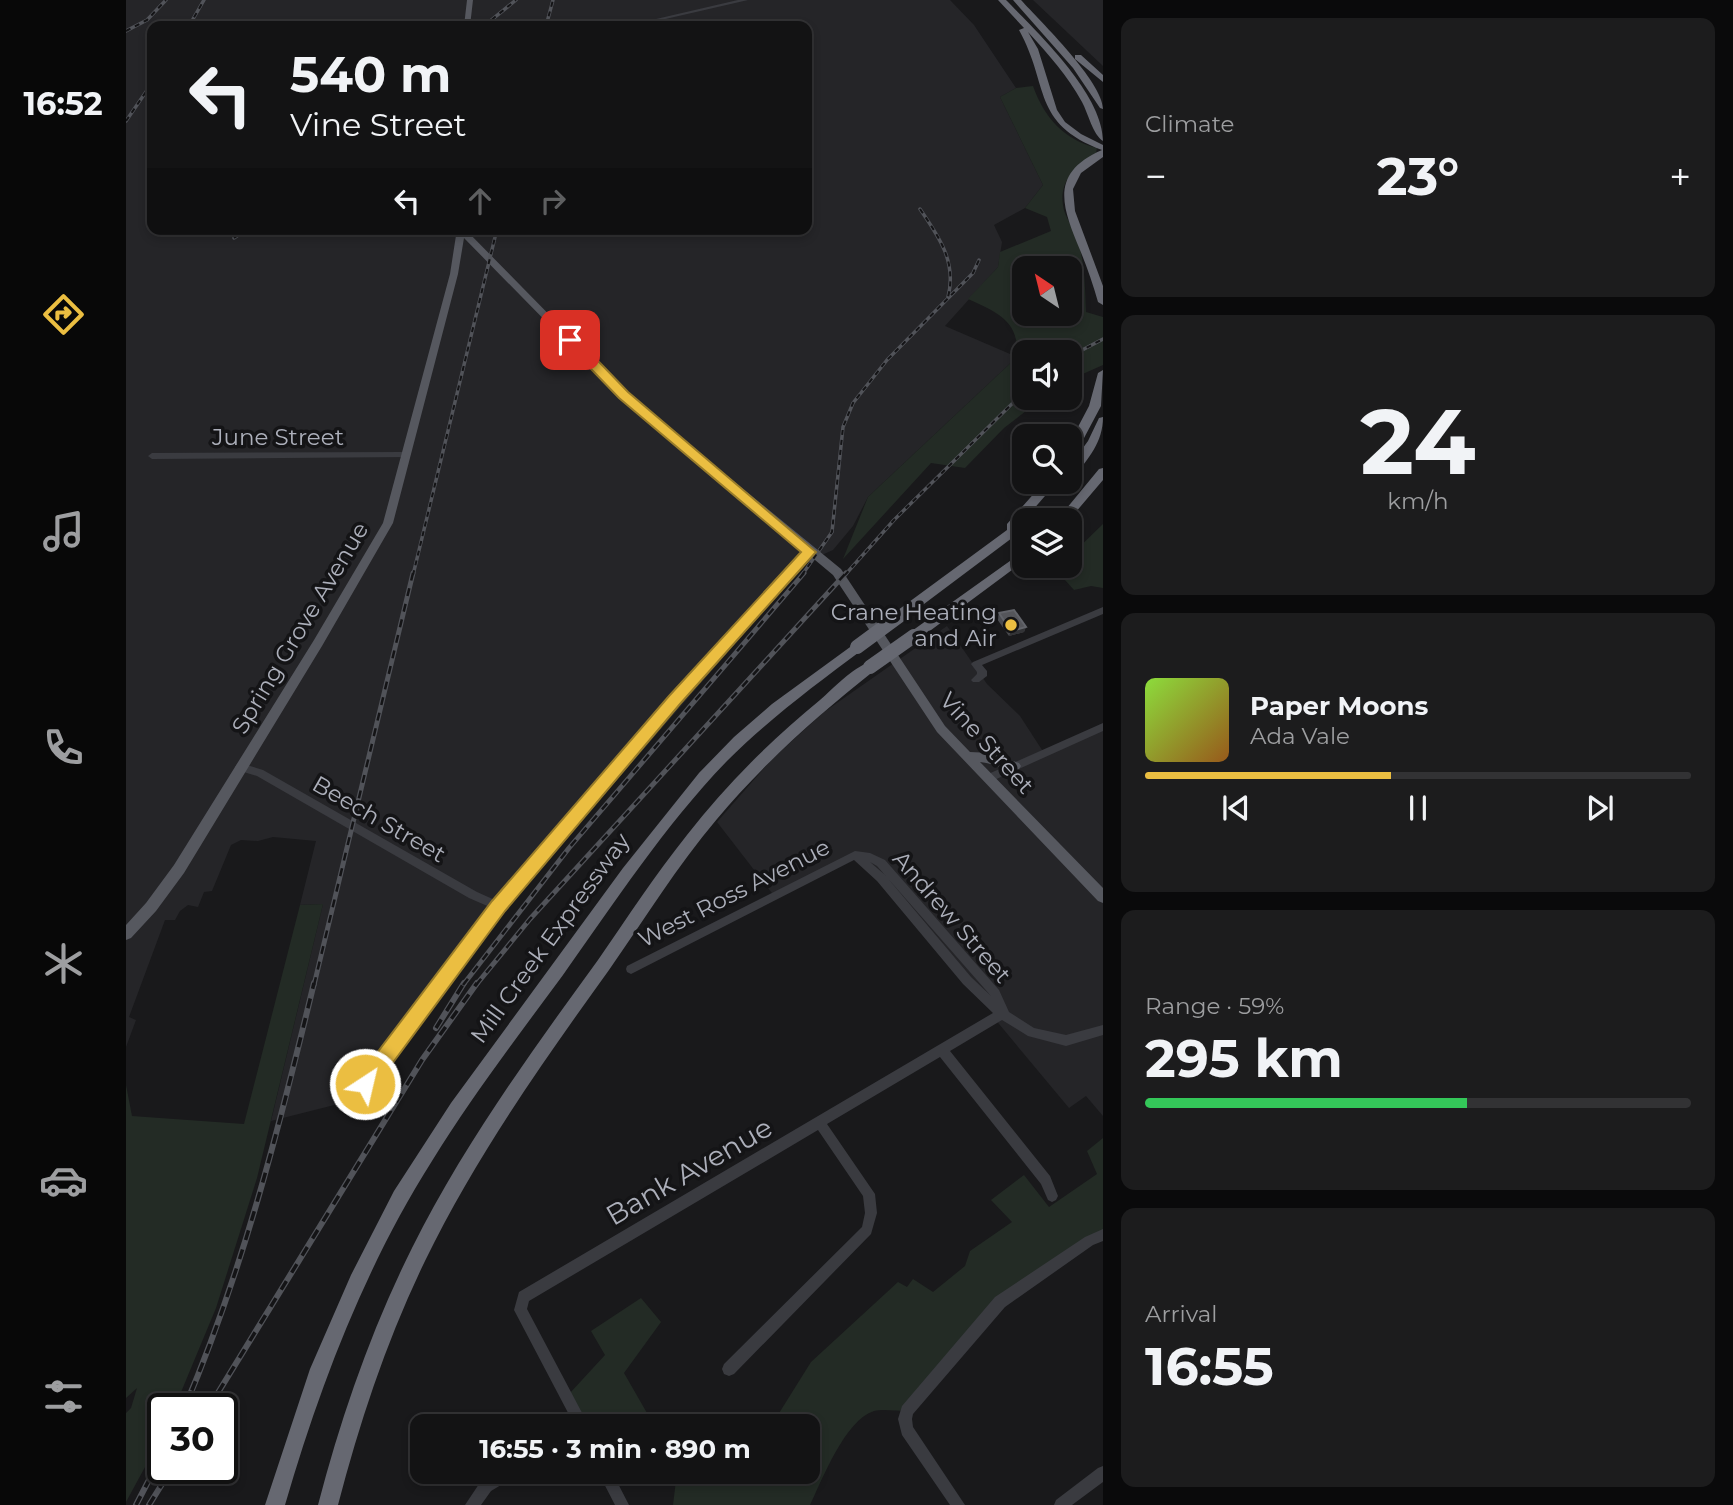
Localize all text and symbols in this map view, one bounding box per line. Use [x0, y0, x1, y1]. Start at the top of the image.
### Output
text: 540 m [290, 45, 451, 104]
icon: left [175, 49, 266, 140]
text: 16:52 [23, 84, 103, 123]
text: Vine Street [290, 105, 466, 144]
text: Climate [1145, 110, 1234, 138]
text: 23° [1377, 145, 1459, 208]
text: − [1145, 153, 1167, 200]
text: + [1669, 153, 1691, 200]
icon: left [388, 182, 426, 220]
icon: ahead [461, 182, 499, 220]
icon: right [534, 182, 572, 220]
north arrow [1012, 256, 1082, 326]
map controls [1012, 256, 1082, 578]
icon: directions [39, 290, 88, 339]
pin [540, 310, 600, 370]
icon: arrive [551, 321, 589, 359]
button: sound [1012, 340, 1082, 410]
text: 24 [1360, 386, 1476, 497]
street label: June Street [211, 423, 344, 451]
button: search [1012, 424, 1082, 494]
text: km/h [1387, 487, 1449, 515]
icon: music [39, 507, 88, 556]
button: layers [1012, 508, 1082, 578]
street label: Spring Grove Avenue [226, 517, 374, 739]
place label: Crane Heating and Air [831, 598, 997, 652]
marker: Crane Heating and Air [1003, 617, 1019, 633]
street label: Vine Street [934, 687, 1040, 799]
text: Paper Moons [1250, 690, 1428, 722]
text: Ada Vale [1250, 722, 1350, 750]
icon: phone [39, 723, 88, 772]
street label: Beech Street [307, 770, 451, 868]
icon: previous [1217, 789, 1255, 827]
icon: pause [1399, 789, 1437, 827]
icon: next [1581, 789, 1619, 827]
street label: Mill Creek Expressway [464, 827, 636, 1048]
street label: West Ross Avenue [634, 833, 834, 953]
street label: Andrew Street [887, 845, 1017, 989]
icon: climate [39, 939, 88, 988]
text: Range · 59% [1145, 992, 1284, 1020]
text: 295 km [1145, 1027, 1343, 1090]
position arrow [328, 1047, 402, 1121]
street label: Bank Avenue [600, 1110, 778, 1232]
icon: car [39, 1156, 88, 1205]
text: Arrival [1145, 1300, 1218, 1328]
text: 16:55 [1145, 1335, 1274, 1398]
icon: filters [39, 1372, 88, 1421]
speed limit sign: 30 [147, 1393, 238, 1484]
text: 16:55 · 3 min · 890 m [479, 1433, 751, 1465]

